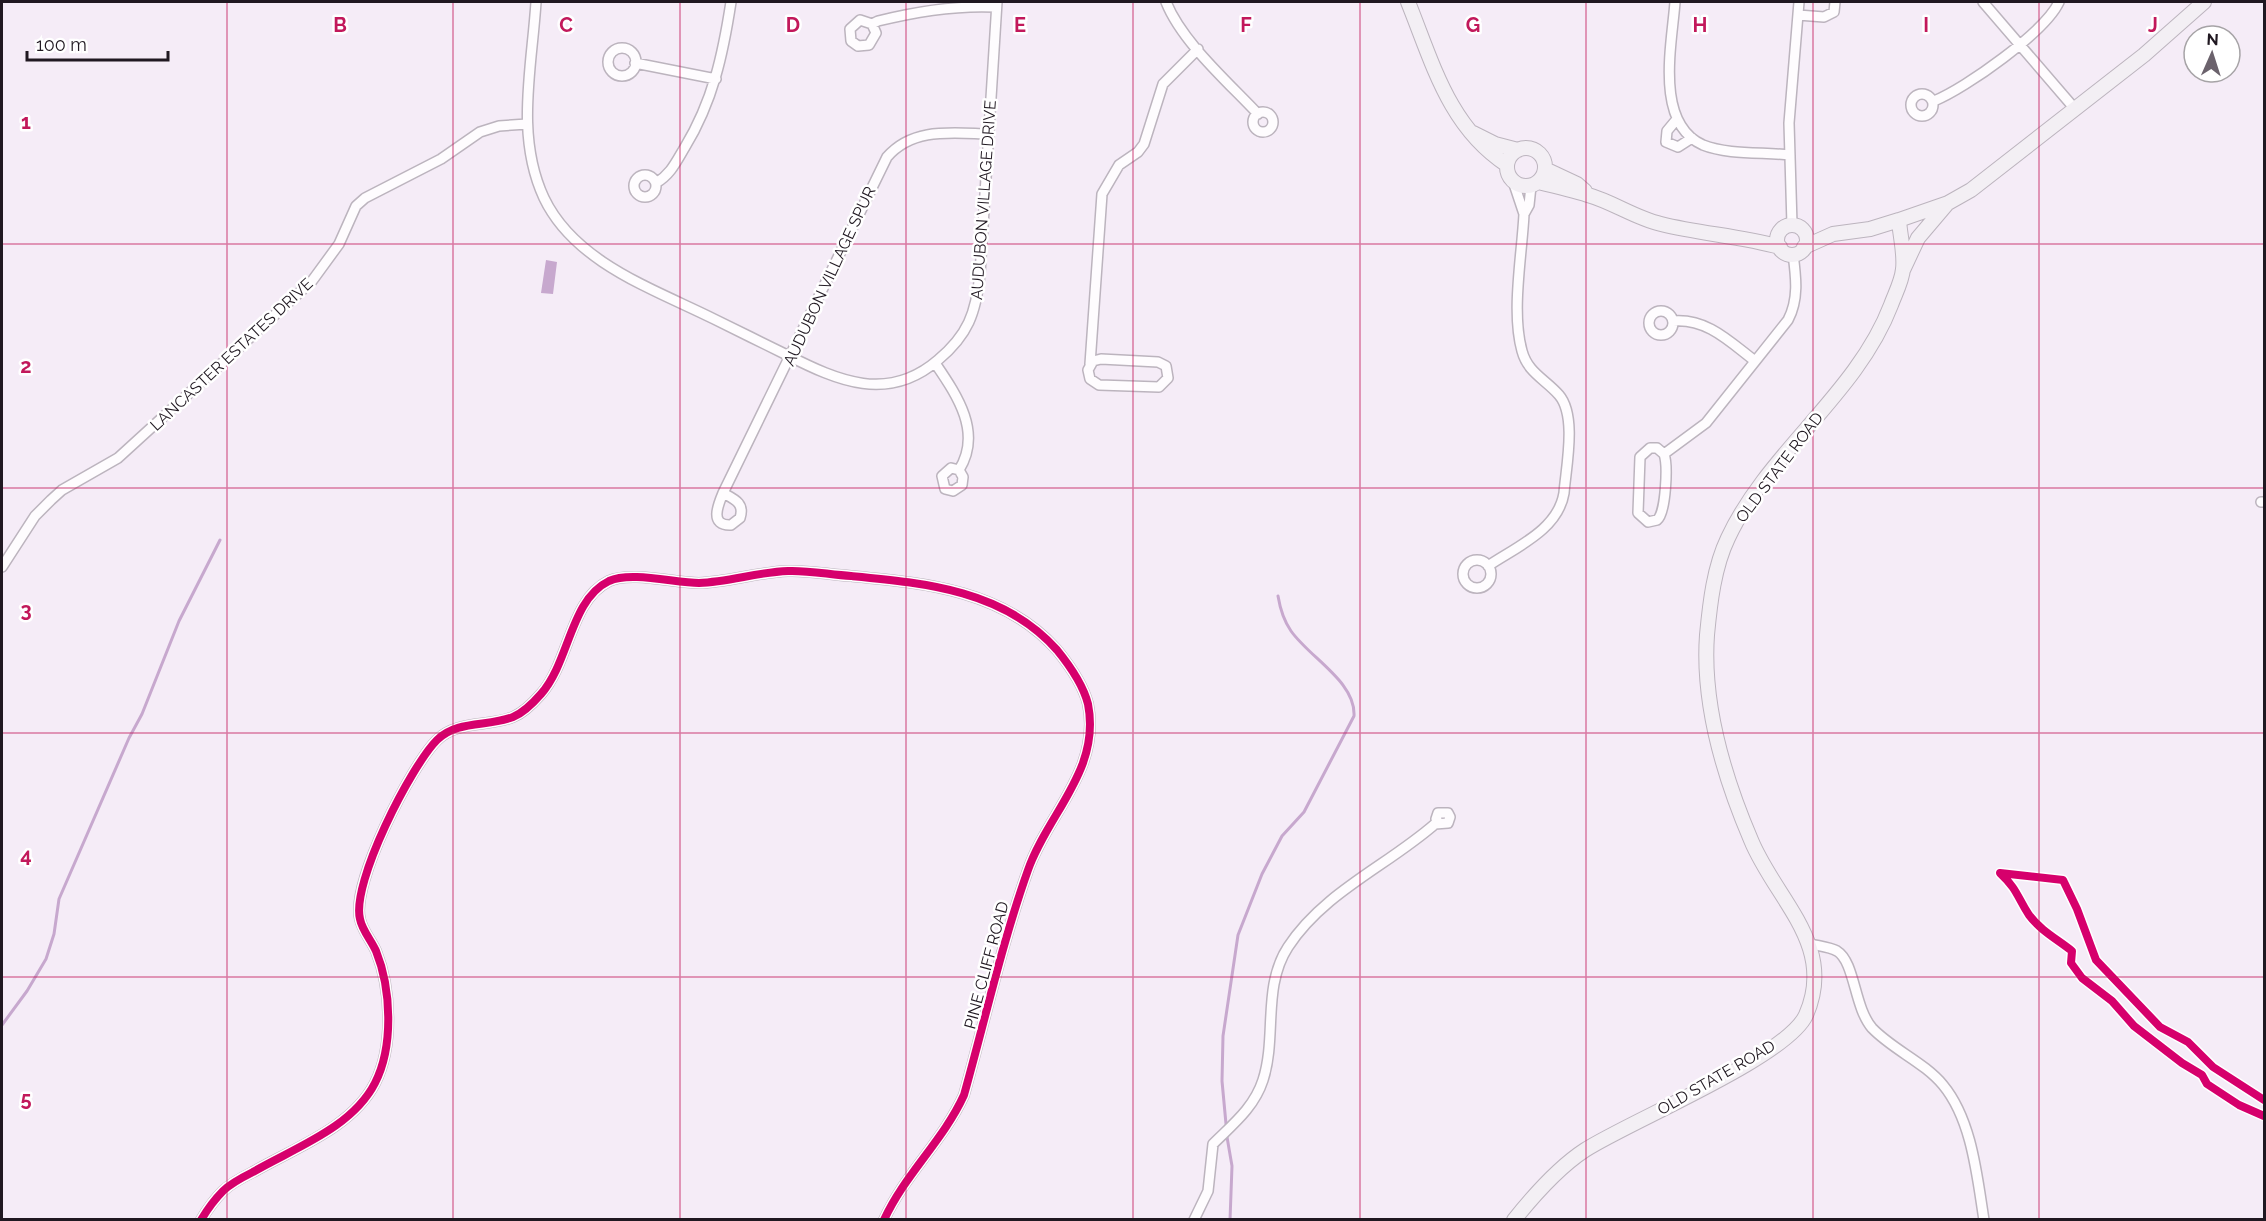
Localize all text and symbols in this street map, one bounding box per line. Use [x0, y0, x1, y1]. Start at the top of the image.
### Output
text: B [333, 13, 347, 37]
text: C [559, 13, 573, 37]
text: D [786, 13, 800, 37]
text: E [1014, 13, 1026, 37]
text: F [1240, 13, 1252, 37]
text: G [1466, 13, 1480, 37]
text: H [1693, 13, 1707, 37]
text: I [1923, 13, 1929, 37]
text: J [2148, 13, 2158, 37]
scale bar [27, 24, 168, 62]
north arrow [2182, 24, 2242, 84]
text: N [2206, 30, 2219, 49]
text: 100 m [36, 34, 87, 55]
street label: AUDUBON VILLAGE DRIVE [967, 99, 1000, 301]
text: 1 [21, 110, 31, 134]
street label: AUDUBON VILLAGE SPUR [779, 183, 879, 369]
street label: LANCASTER ESTATES DRIVE [146, 274, 317, 435]
text: 2 [20, 354, 32, 378]
street label: OLD STATE ROAD [1732, 409, 1827, 526]
text: 3 [20, 598, 32, 622]
text: 4 [20, 843, 32, 867]
street label: PINE CLIFF ROAD [960, 899, 1013, 1031]
street label: OLD STATE ROAD [1654, 1036, 1779, 1119]
text: 5 [20, 1087, 32, 1111]

